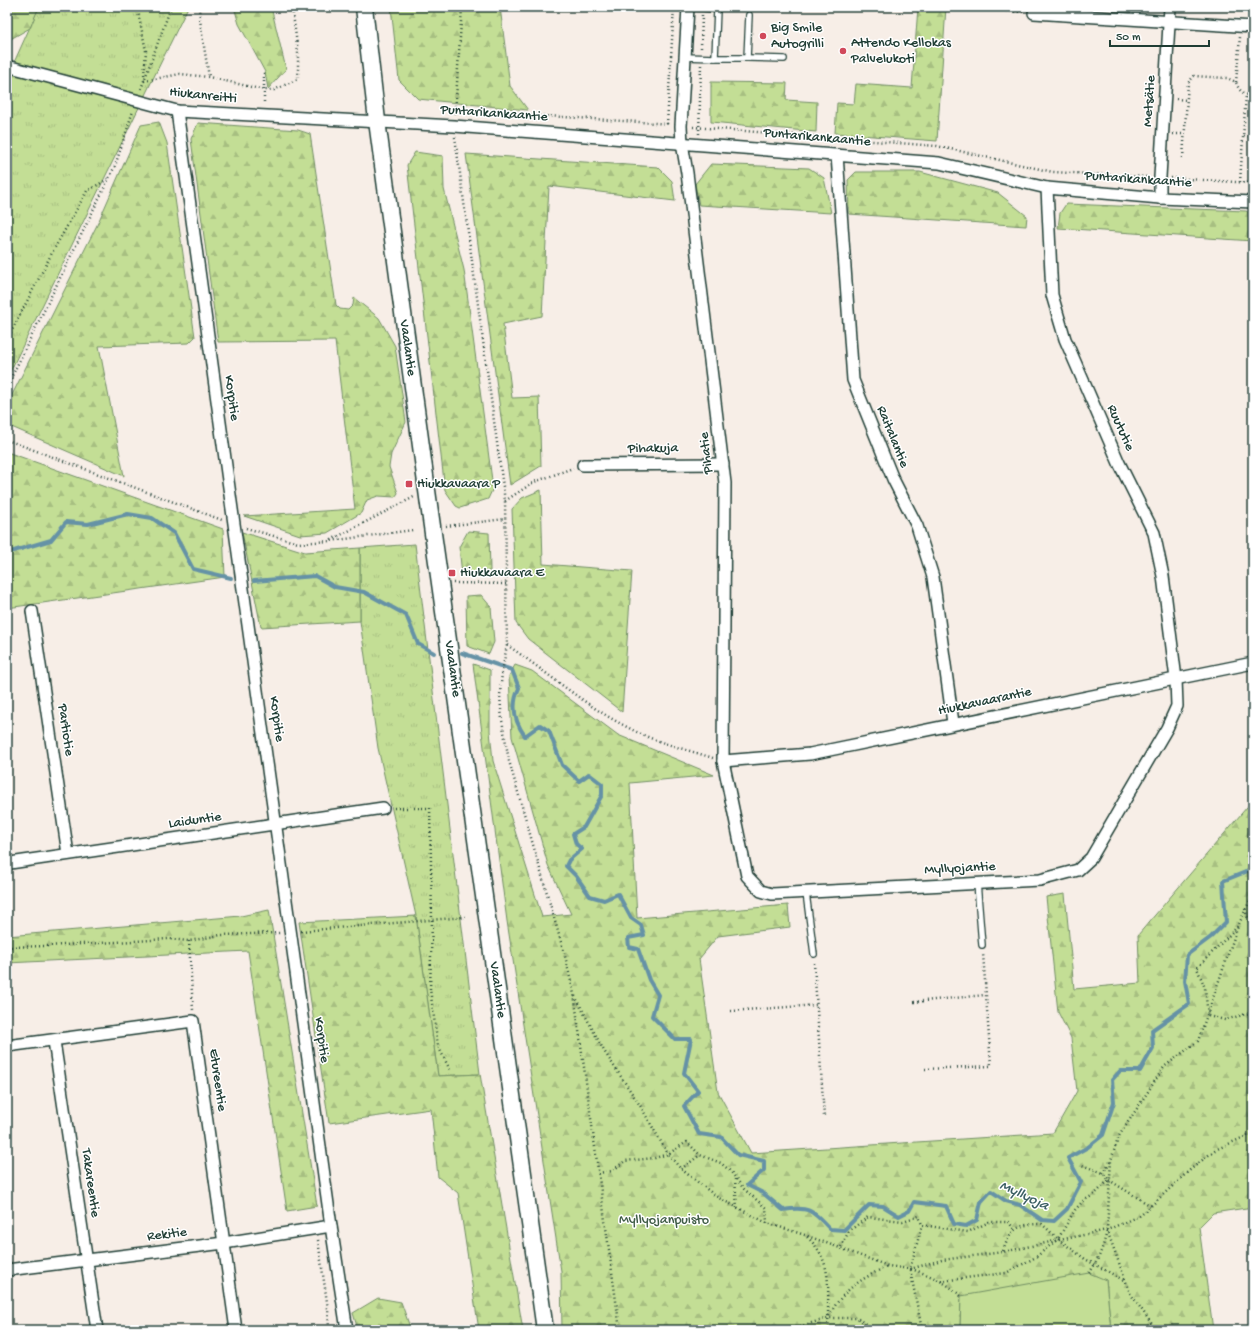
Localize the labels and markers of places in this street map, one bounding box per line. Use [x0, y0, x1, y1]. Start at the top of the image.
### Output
place label: Big Smile Autogrilli [770, 20, 824, 53]
marker: Big Smile Autogrilli [758, 31, 768, 41]
place label: Attendo Kellokas Palvelukoti [850, 35, 952, 68]
marker: Attendo Kellokas Palvelukoti [838, 46, 848, 56]
place label: Hiukkavaara P [417, 476, 501, 493]
marker: Hiukkavaara P [404, 479, 414, 489]
place label: Hiukkavaara E [460, 565, 546, 582]
marker: Hiukkavaara E [447, 568, 457, 578]

